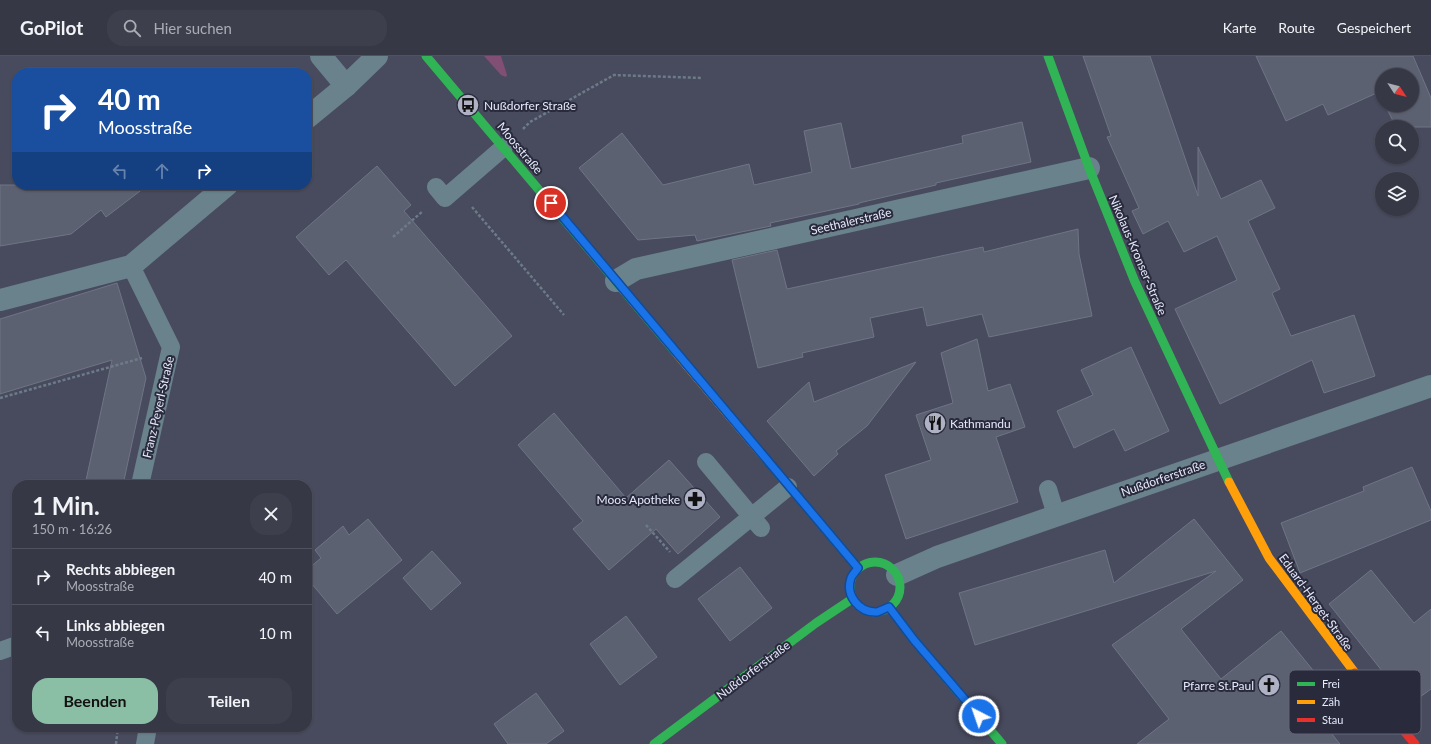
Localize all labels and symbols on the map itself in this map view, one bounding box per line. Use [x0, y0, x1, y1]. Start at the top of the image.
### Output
north arrow [1375, 68, 1419, 112]
bus stop icon: Nußdorfer Straße [455, 92, 481, 118]
place label: Nußdorfer Straße [484, 98, 576, 113]
street label: Moosstraße [494, 119, 546, 177]
pin [534, 186, 568, 220]
street label: Nikolaus-Kronser-Straße [1106, 193, 1170, 317]
street label: Seethalerstraße [809, 204, 893, 238]
street label: Franz-Peyerl-Straße [139, 355, 177, 459]
restaurant icon: Kathmandu [922, 410, 948, 436]
place label: Kathmandu [950, 416, 1011, 431]
street label: Nußdorferstraße [1119, 457, 1207, 499]
pharmacy icon: Moos Apotheke [682, 486, 708, 512]
place label: Moos Apotheke [597, 492, 680, 507]
street label: Eduard-Herget-Straße [1276, 551, 1356, 653]
street label: Nußdorferstraße [713, 637, 793, 703]
legend [1289, 670, 1421, 734]
church icon: Pfarre St.Paul [1256, 672, 1282, 698]
text: Frei [1322, 677, 1340, 690]
place label: Pfarre St.Paul [1183, 678, 1254, 693]
position arrow [958, 695, 1000, 737]
text: Zäh [1322, 695, 1340, 708]
text: Stau [1322, 713, 1343, 726]

